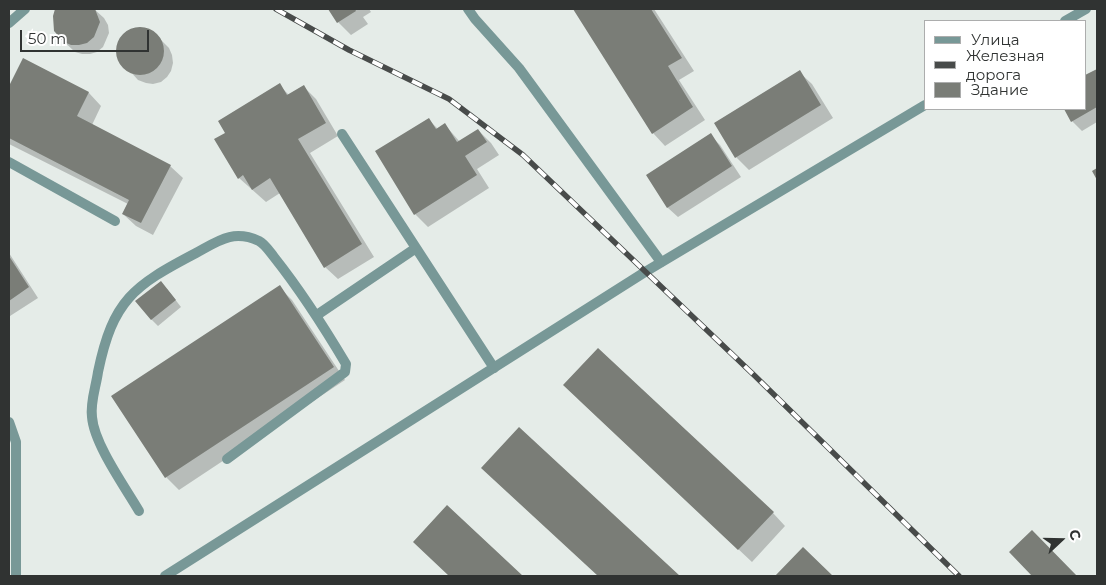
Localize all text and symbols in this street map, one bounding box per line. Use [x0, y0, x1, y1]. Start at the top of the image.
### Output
scale bar [22, 20, 151, 52]
legend [924, 20, 1086, 110]
text: 50 m [28, 29, 66, 48]
text: Улица [971, 30, 1019, 49]
text: Железная дорога [966, 46, 1045, 84]
text: Здание [971, 80, 1029, 99]
north arrow [1036, 515, 1086, 565]
text: С [1065, 527, 1085, 543]

